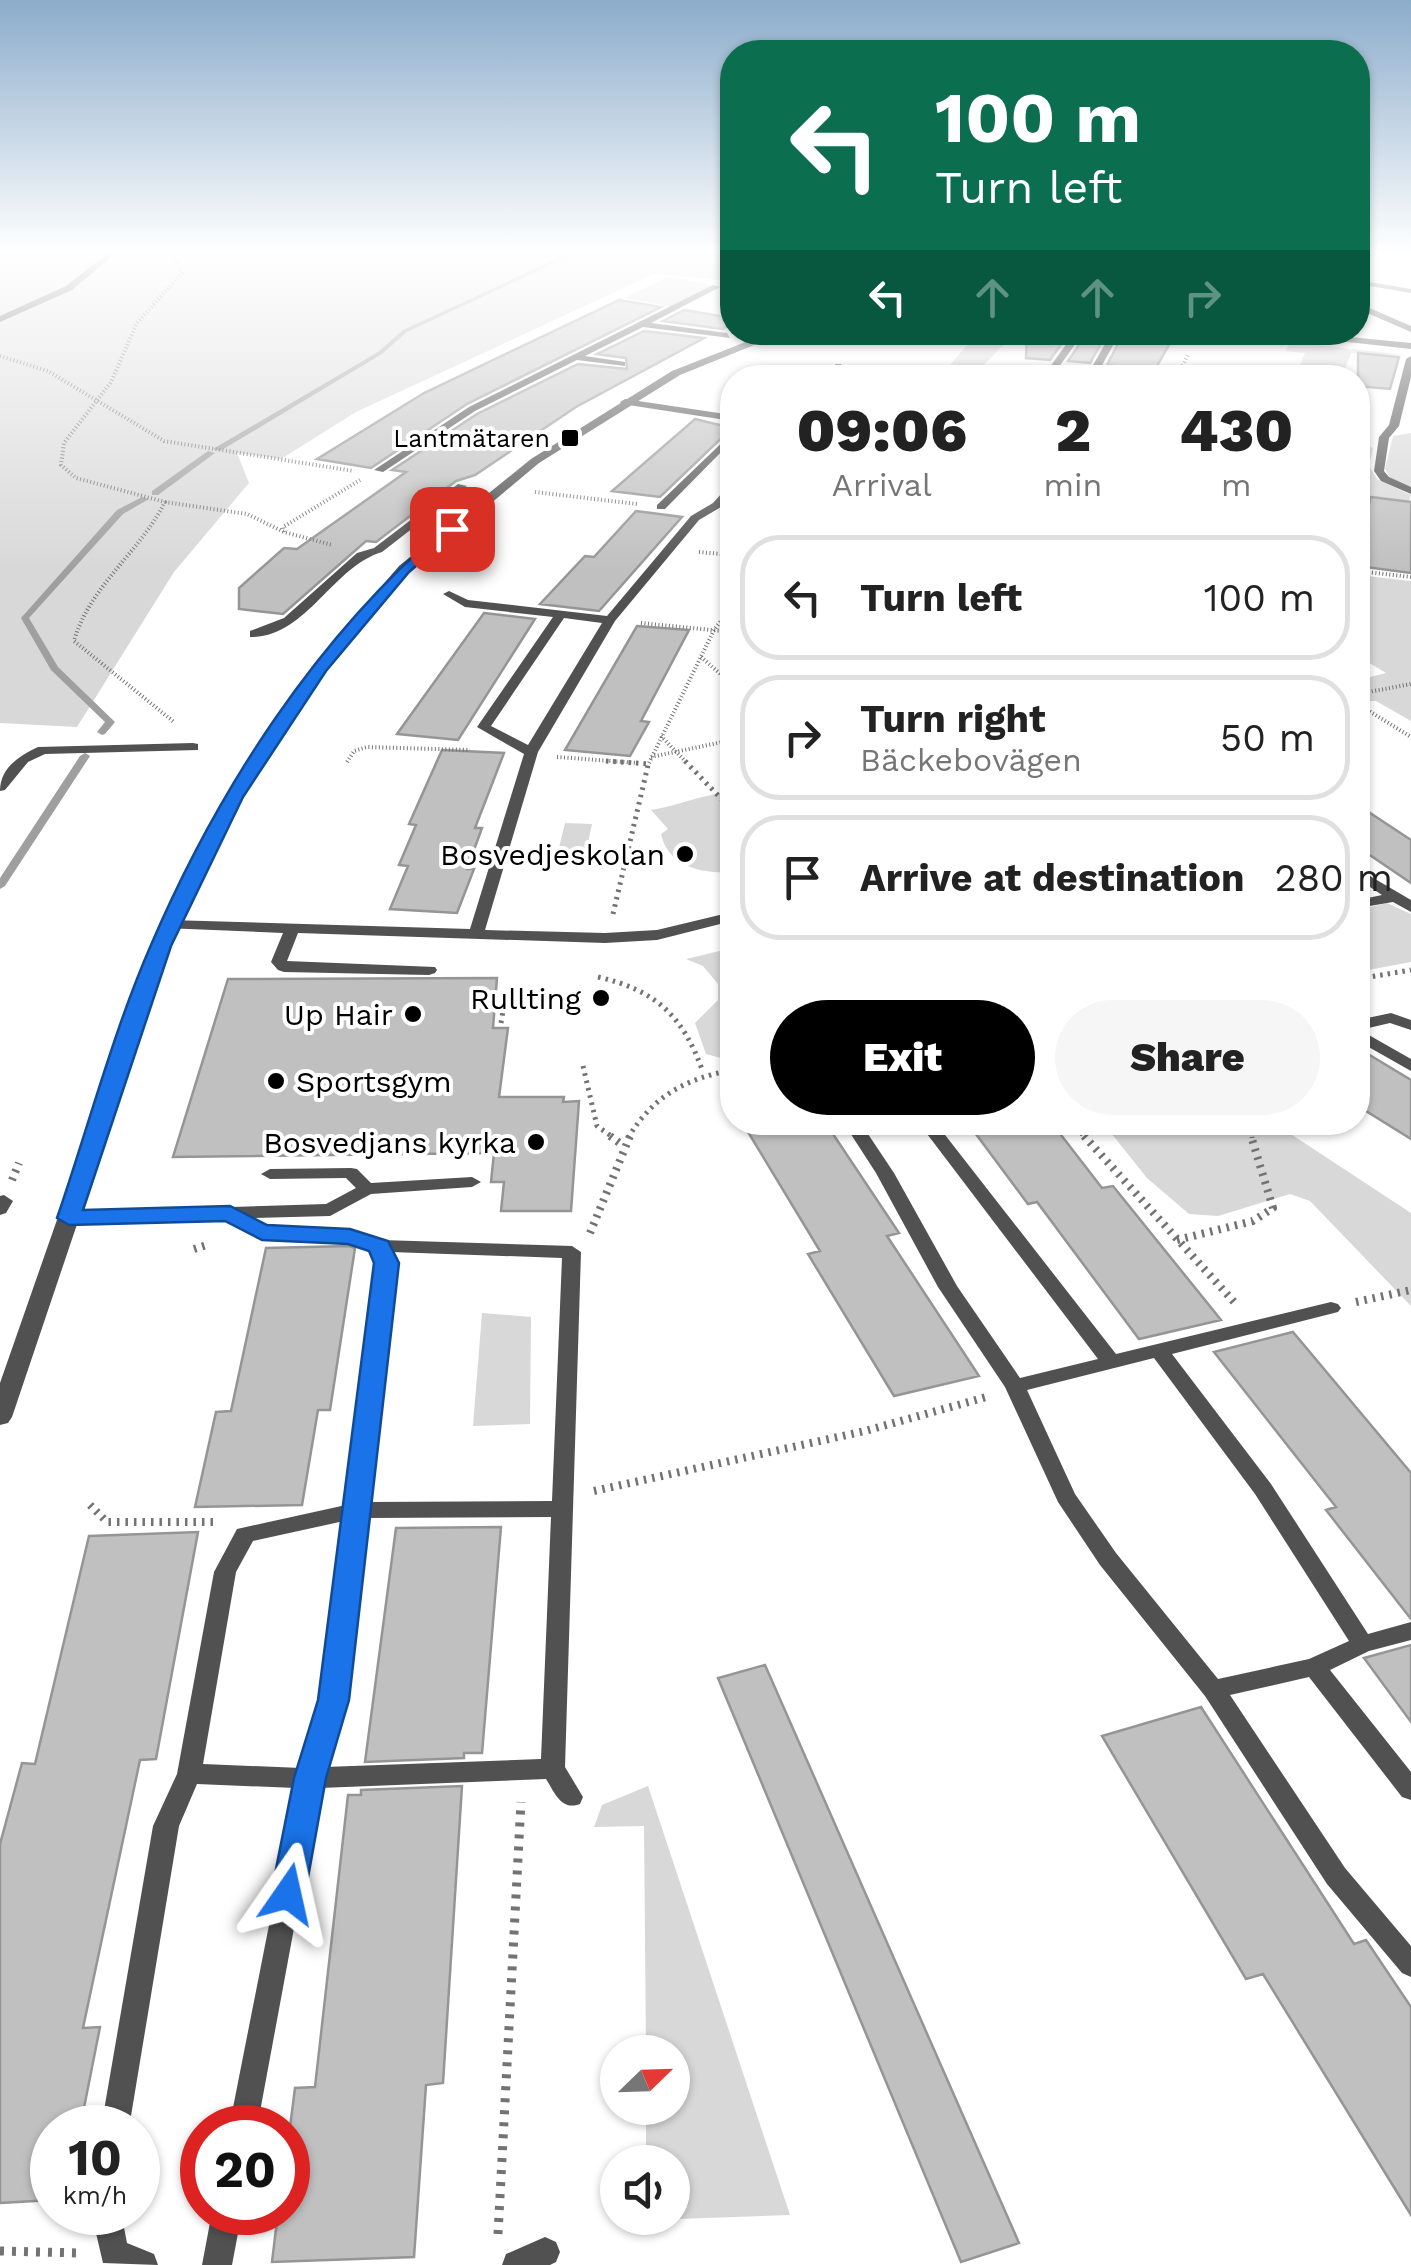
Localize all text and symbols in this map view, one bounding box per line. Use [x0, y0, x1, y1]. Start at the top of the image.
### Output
text: 100 m [935, 77, 1141, 159]
icon: left [770, 80, 900, 210]
text: Turn left [935, 161, 1122, 214]
icon: left [860, 270, 915, 325]
icon: ahead [965, 270, 1020, 325]
icon: ahead [1070, 270, 1125, 325]
icon: right [1175, 270, 1230, 325]
text: 09:06 [797, 395, 967, 466]
text: 2 [1055, 395, 1091, 466]
text: 430 [1179, 395, 1293, 466]
place label: Lantmätaren [393, 424, 550, 453]
marker: Lantmätaren [559, 427, 581, 449]
text: Arrival [832, 466, 932, 504]
text: min [1044, 466, 1102, 504]
text: m [1221, 466, 1251, 504]
pin [410, 487, 495, 572]
icon: arrive [425, 502, 480, 557]
icon: left [775, 570, 830, 625]
text: Turn left [860, 576, 1022, 620]
text: 100 m [1204, 576, 1315, 620]
text: Turn right [860, 697, 1046, 741]
icon: right [775, 710, 830, 765]
text: 50 m [1220, 716, 1315, 760]
text: Bäckebovägen [860, 741, 1082, 779]
place label: Bosvedjeskolan [440, 837, 665, 872]
marker: Bosvedjeskolan [674, 843, 696, 865]
icon: arrive [775, 850, 830, 905]
text: Arrive at destination [860, 856, 1245, 900]
text: 280 m [1275, 856, 1393, 900]
place label: Rullting [470, 981, 581, 1016]
marker: Rullting [590, 987, 612, 1009]
place label: Up Hair [284, 997, 393, 1032]
button: Exit [770, 1000, 1035, 1115]
button: Share [1055, 1000, 1320, 1115]
marker: Up Hair [402, 1003, 424, 1025]
place label: Sportsgym [296, 1064, 452, 1099]
marker: Sportsgym [265, 1070, 287, 1092]
place label: Bosvedjans kyrka [263, 1125, 516, 1160]
marker: Bosvedjans kyrka [525, 1131, 547, 1153]
position arrow [236, 1842, 340, 1946]
north arrow [600, 2035, 690, 2125]
map controls [600, 2035, 690, 2235]
speed limit sign: 20 [180, 2105, 310, 2235]
text: 10 [68, 2128, 122, 2187]
button: sound [600, 2145, 690, 2235]
text: km/h [63, 2181, 127, 2210]

